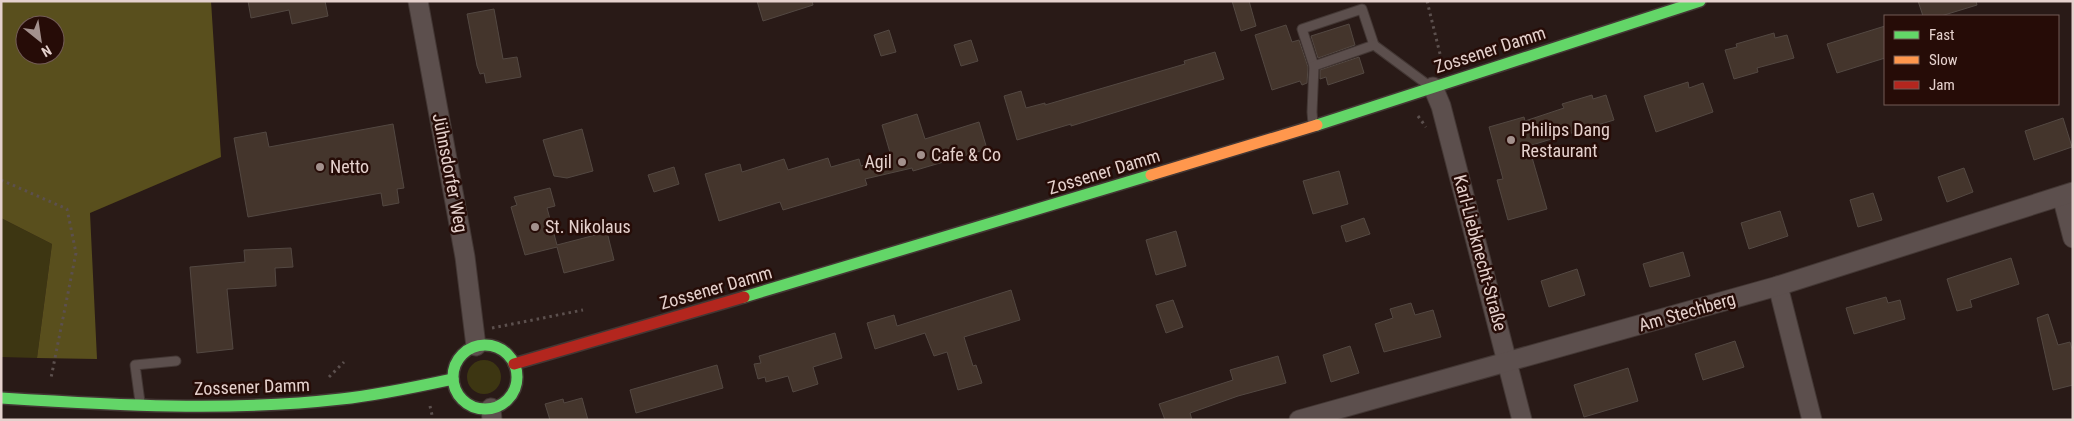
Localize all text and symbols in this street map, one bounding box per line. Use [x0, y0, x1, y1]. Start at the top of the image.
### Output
north arrow [15, 15, 65, 65]
legend [1884, 15, 2059, 105]
street label: Zossener Damm [1431, 22, 1548, 77]
text: Fast [1929, 26, 1954, 44]
text: N [39, 42, 54, 60]
text: Slow [1929, 51, 1958, 69]
text: Jam [1929, 76, 1955, 94]
street label: Jühnsdorfer Weg [429, 112, 472, 234]
place label: Philips Dang Restaurant [1521, 119, 1610, 161]
marker: Philips Dang Restaurant [1505, 134, 1517, 146]
place label: Cafe & Co [931, 144, 1001, 165]
street label: Zossener Damm [1045, 145, 1162, 199]
marker: Cafe & Co [915, 149, 927, 161]
place label: Agil [864, 151, 892, 172]
place label: Netto [330, 156, 369, 177]
marker: Agil [896, 156, 908, 168]
marker: Netto [314, 161, 326, 173]
street label: Karl-Liebknecht-Straße [1450, 172, 1511, 333]
place label: St. Nikolaus [545, 216, 631, 237]
marker: St. Nikolaus [529, 221, 541, 233]
street label: Zossener Damm [657, 261, 774, 314]
street label: Am Stechberg [1636, 288, 1738, 335]
street label: Zossener Damm [194, 374, 310, 399]

